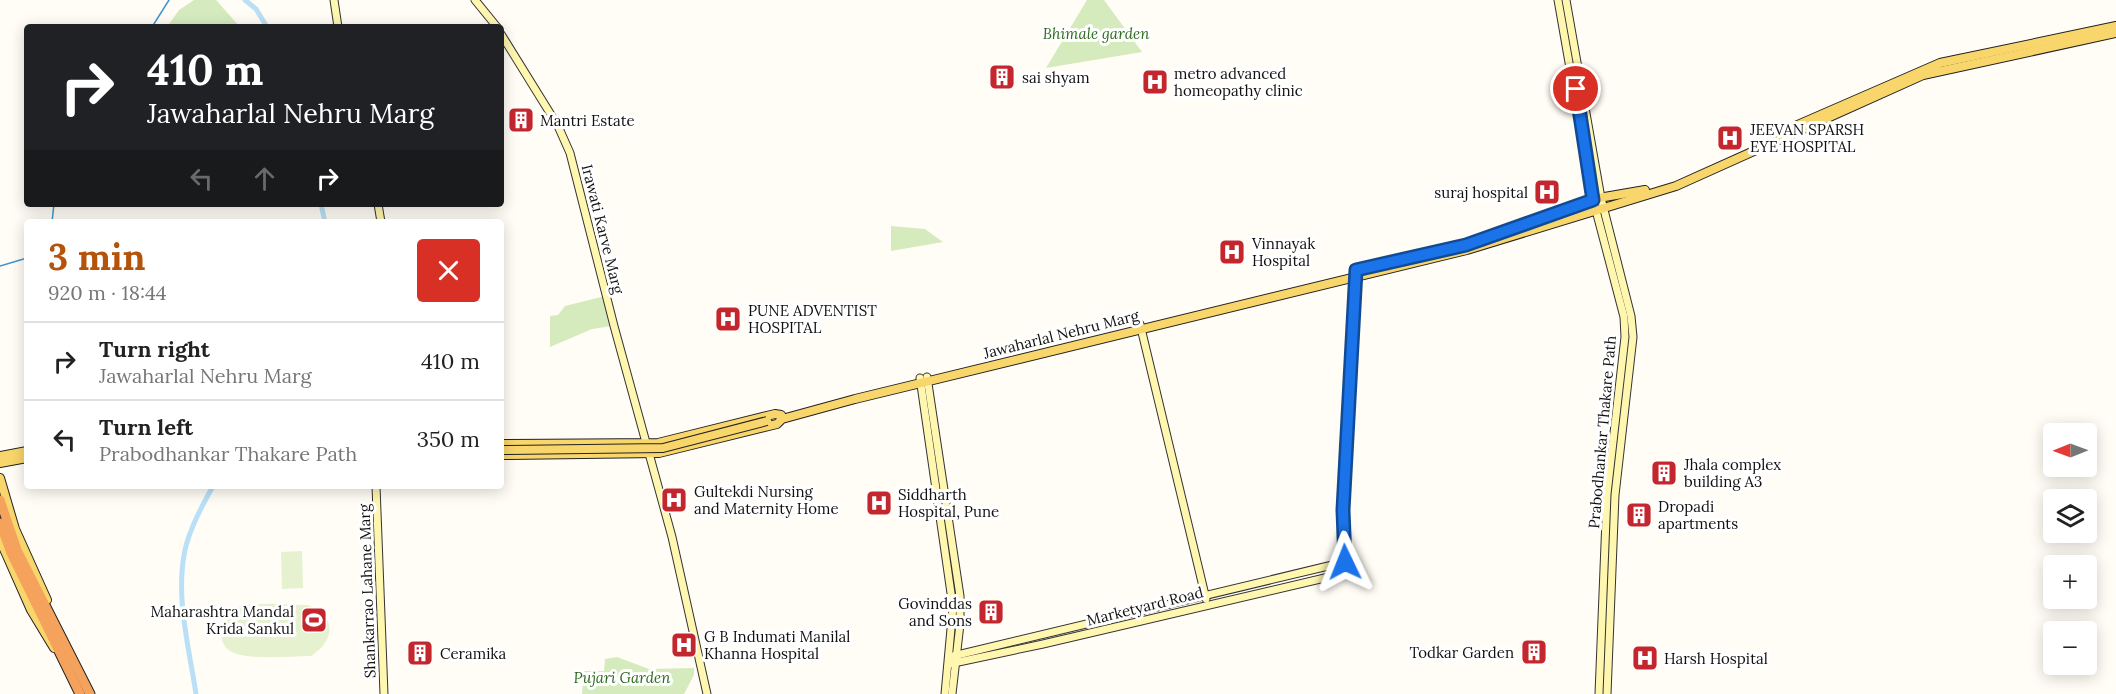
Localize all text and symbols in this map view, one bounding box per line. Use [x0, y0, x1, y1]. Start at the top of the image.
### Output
park label: Bhimale garden [1043, 24, 1150, 43]
text: 410 m [147, 43, 263, 97]
icon: right [48, 48, 126, 126]
building icon: sai shyam [987, 62, 1017, 92]
pin [1550, 63, 1601, 114]
place label: metro advanced homeopathy clinic [1174, 64, 1303, 100]
hospital icon: metro advanced homeopathy clinic [1140, 67, 1170, 97]
place label: sai shyam [1022, 68, 1090, 87]
icon: arrive [1559, 72, 1592, 105]
text: Jawaharlal Nehru Marg [147, 96, 434, 130]
building icon: Mantri Estate [506, 105, 536, 135]
place label: Mantri Estate [540, 111, 635, 130]
place label: JEEVAN SPARSH EYE HOSPITAL [1749, 120, 1864, 156]
hospital icon: JEEVAN SPARSH EYE HOSPITAL [1715, 123, 1745, 153]
icon: left [185, 162, 218, 195]
icon: ahead [248, 162, 281, 195]
icon: right [311, 162, 344, 195]
street label: Irawati Karve Marg [578, 162, 628, 296]
hospital icon: suraj hospital [1532, 177, 1562, 207]
place label: suraj hospital [1434, 183, 1528, 202]
text: 3 min [48, 234, 146, 280]
place label: Vinnayak Hospital [1251, 234, 1315, 270]
hospital icon: Vinnayak Hospital [1217, 237, 1247, 267]
button: close [417, 239, 480, 302]
text: 920 m · 18:44 [48, 280, 167, 305]
place label: PUNE ADVENTIST HOSPITAL [748, 301, 877, 337]
hospital icon: PUNE ADVENTIST HOSPITAL [713, 304, 743, 334]
street label: Jawaharlal Nehru Marg [980, 305, 1141, 363]
text: Turn right [99, 335, 210, 363]
street label: Prabodhankar Thakare Path [1584, 335, 1620, 529]
icon: right [48, 345, 81, 378]
text: 410 m [421, 347, 480, 375]
text: Jawaharlal Nehru Marg [99, 363, 312, 388]
text: Turn left [99, 413, 193, 441]
icon: left [48, 423, 81, 456]
north arrow [2043, 423, 2097, 477]
map controls [2043, 423, 2097, 675]
text: 350 m [417, 425, 480, 453]
text: Prabodhankar Thakare Path [99, 441, 357, 466]
place label: Jhala complex building A3 [1683, 455, 1781, 491]
building icon: Jhala complex building A3 [1649, 458, 1679, 488]
place label: Gultekdi Nursing and Maternity Home [694, 482, 839, 518]
hospital icon: Gultekdi Nursing and Maternity Home [659, 485, 689, 515]
place label: Siddharth Hospital, Pune [898, 485, 999, 521]
hospital icon: Siddharth Hospital, Pune [864, 488, 894, 518]
button: layers [2043, 489, 2097, 543]
place label: Dropadi apartments [1658, 497, 1738, 533]
building icon: Dropadi apartments [1624, 500, 1654, 530]
street label: Shankarrao Lahane Marg [354, 503, 380, 678]
position arrow [1313, 530, 1377, 594]
button: + [2043, 555, 2097, 609]
street label: Marketyard Road [1085, 582, 1205, 630]
place label: Govinddas and Sons [898, 594, 972, 630]
building icon: Govinddas and Sons [976, 597, 1006, 627]
place label: Maharashtra Mandal Krida Sankul [151, 602, 294, 638]
sports icon: Maharashtra Mandal Krida Sankul [299, 605, 329, 635]
button: − [2043, 621, 2097, 675]
place label: G B Indumati Manilal Khanna Hospital [704, 627, 850, 663]
hospital icon: G B Indumati Manilal Khanna Hospital [669, 630, 699, 660]
building icon: Todkar Garden [1519, 637, 1549, 667]
building icon: Ceramika [405, 638, 435, 668]
place label: Todkar Garden [1409, 643, 1514, 662]
hospital icon: Harsh Hospital [1630, 643, 1660, 673]
place label: Ceramika [440, 644, 506, 663]
place label: Harsh Hospital [1664, 649, 1768, 668]
park label: Pujari Garden [574, 668, 671, 687]

